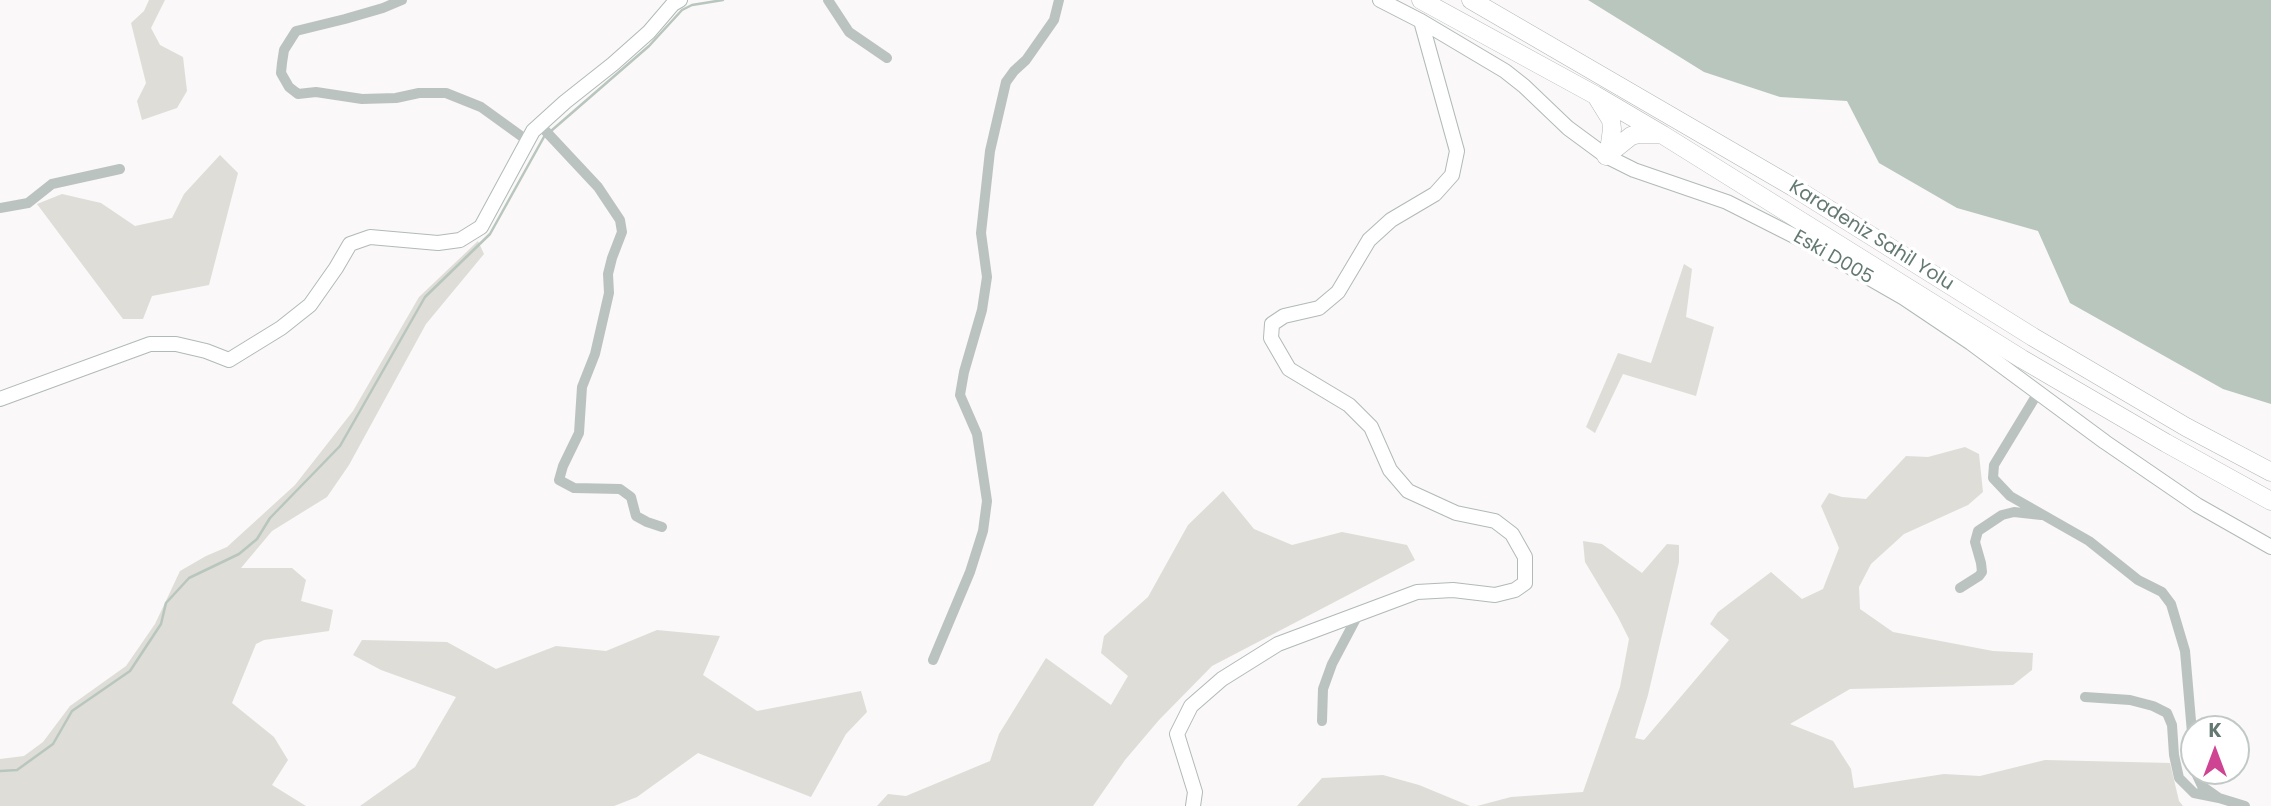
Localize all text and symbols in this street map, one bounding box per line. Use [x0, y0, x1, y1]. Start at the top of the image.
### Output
street label: Karadeniz Sahil Yolu [1784, 176, 1958, 296]
street label: Eski D005 [1789, 226, 1877, 290]
north arrow [2180, 715, 2250, 785]
text: K [2208, 717, 2222, 744]

